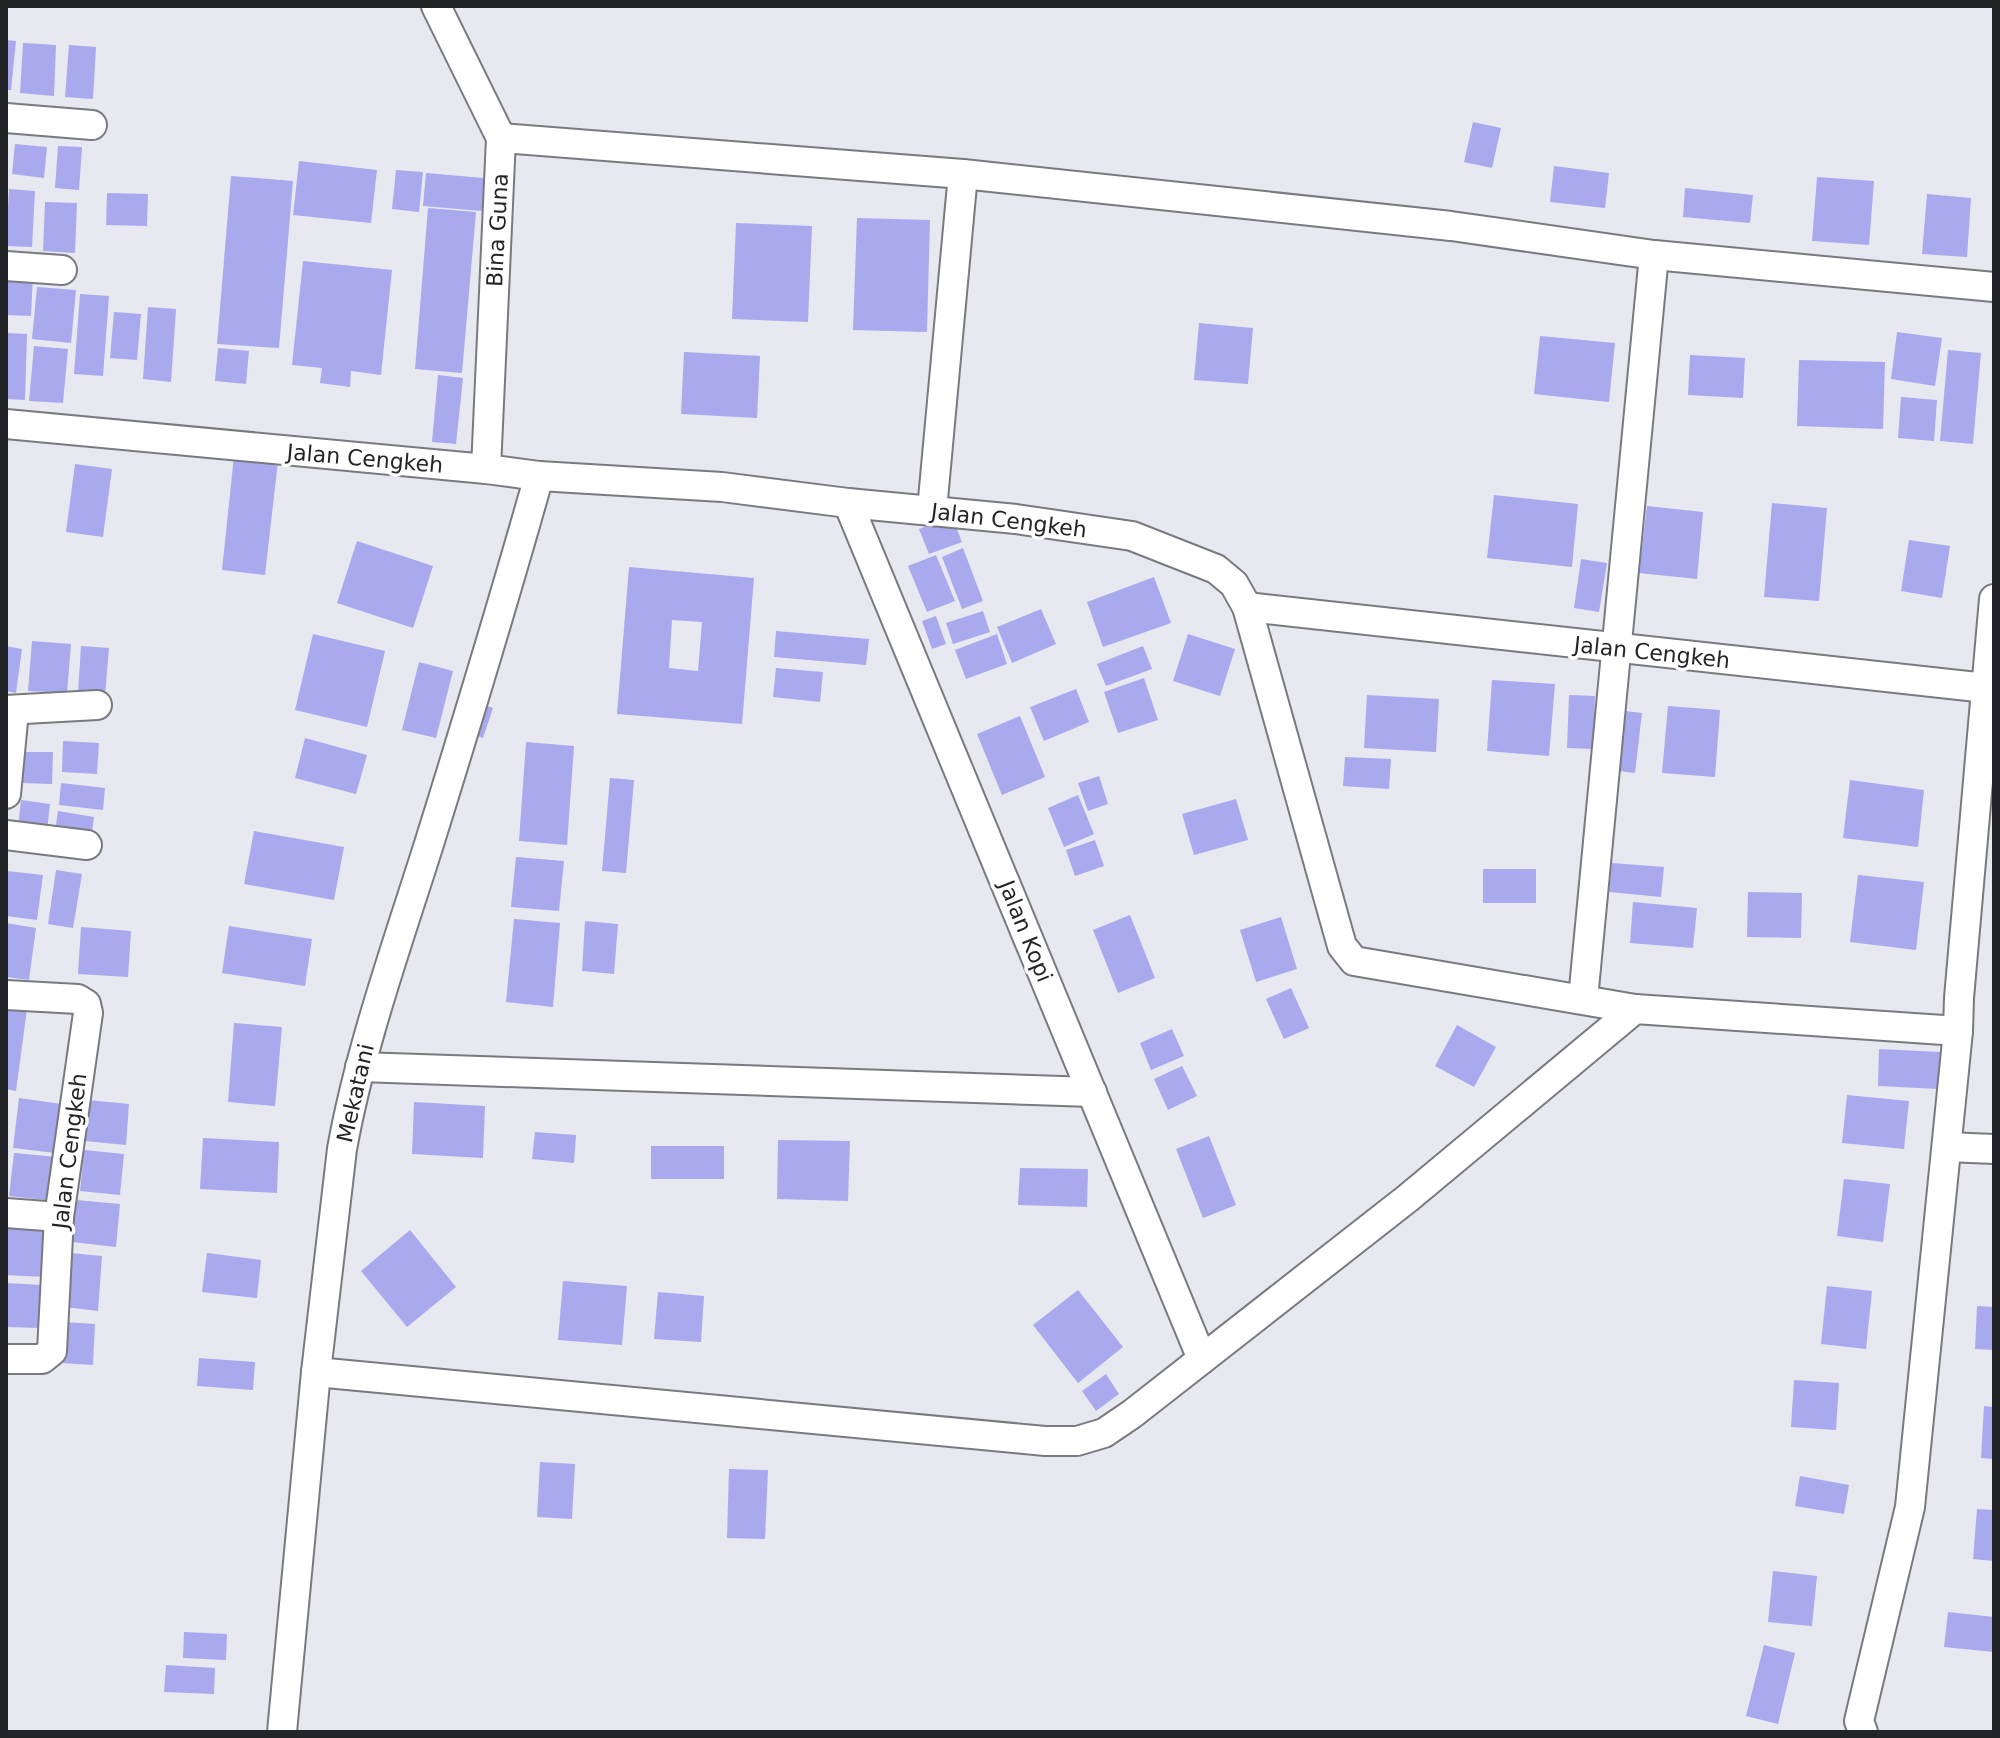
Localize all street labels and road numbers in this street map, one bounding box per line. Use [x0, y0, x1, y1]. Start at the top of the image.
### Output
street label: Bina Guna [482, 172, 513, 288]
street label: Jalan Cengkeh [284, 439, 444, 478]
street label: Jalan Cengkeh [928, 498, 1088, 542]
street label: Jalan Cengkeh [1571, 632, 1731, 673]
street label: Jalan Kopi [993, 875, 1057, 986]
street label: Mekatani [332, 1041, 379, 1145]
street label: Jalan Cengkeh [47, 1072, 91, 1232]

